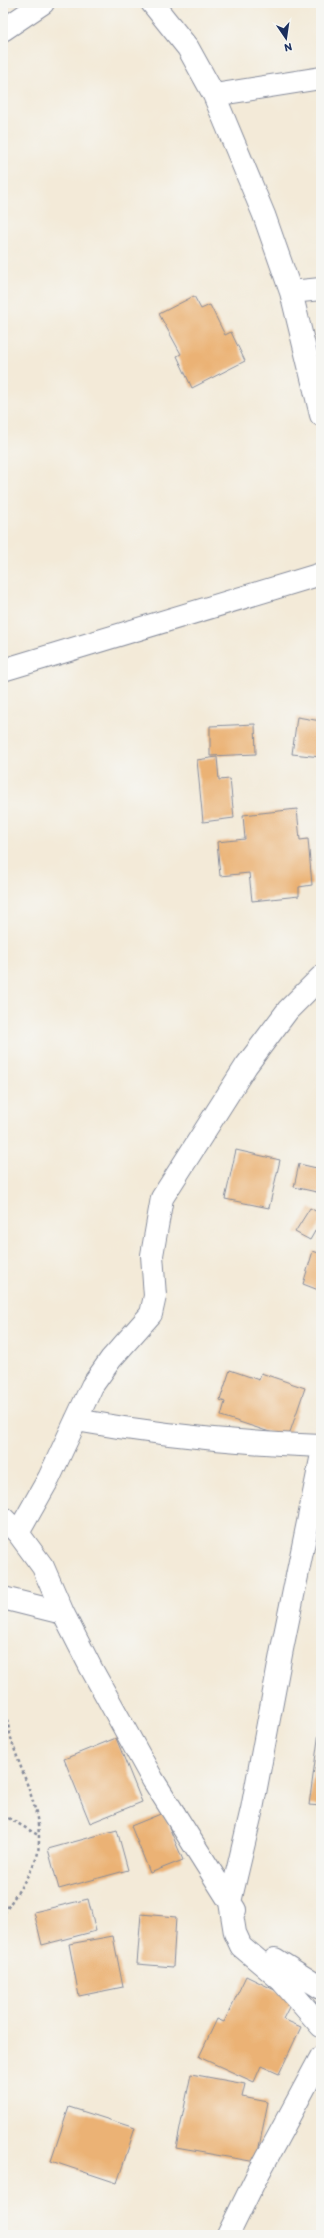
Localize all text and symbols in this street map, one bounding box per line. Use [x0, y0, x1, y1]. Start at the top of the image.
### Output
north arrow [266, 18, 306, 58]
text: N [283, 40, 293, 54]

